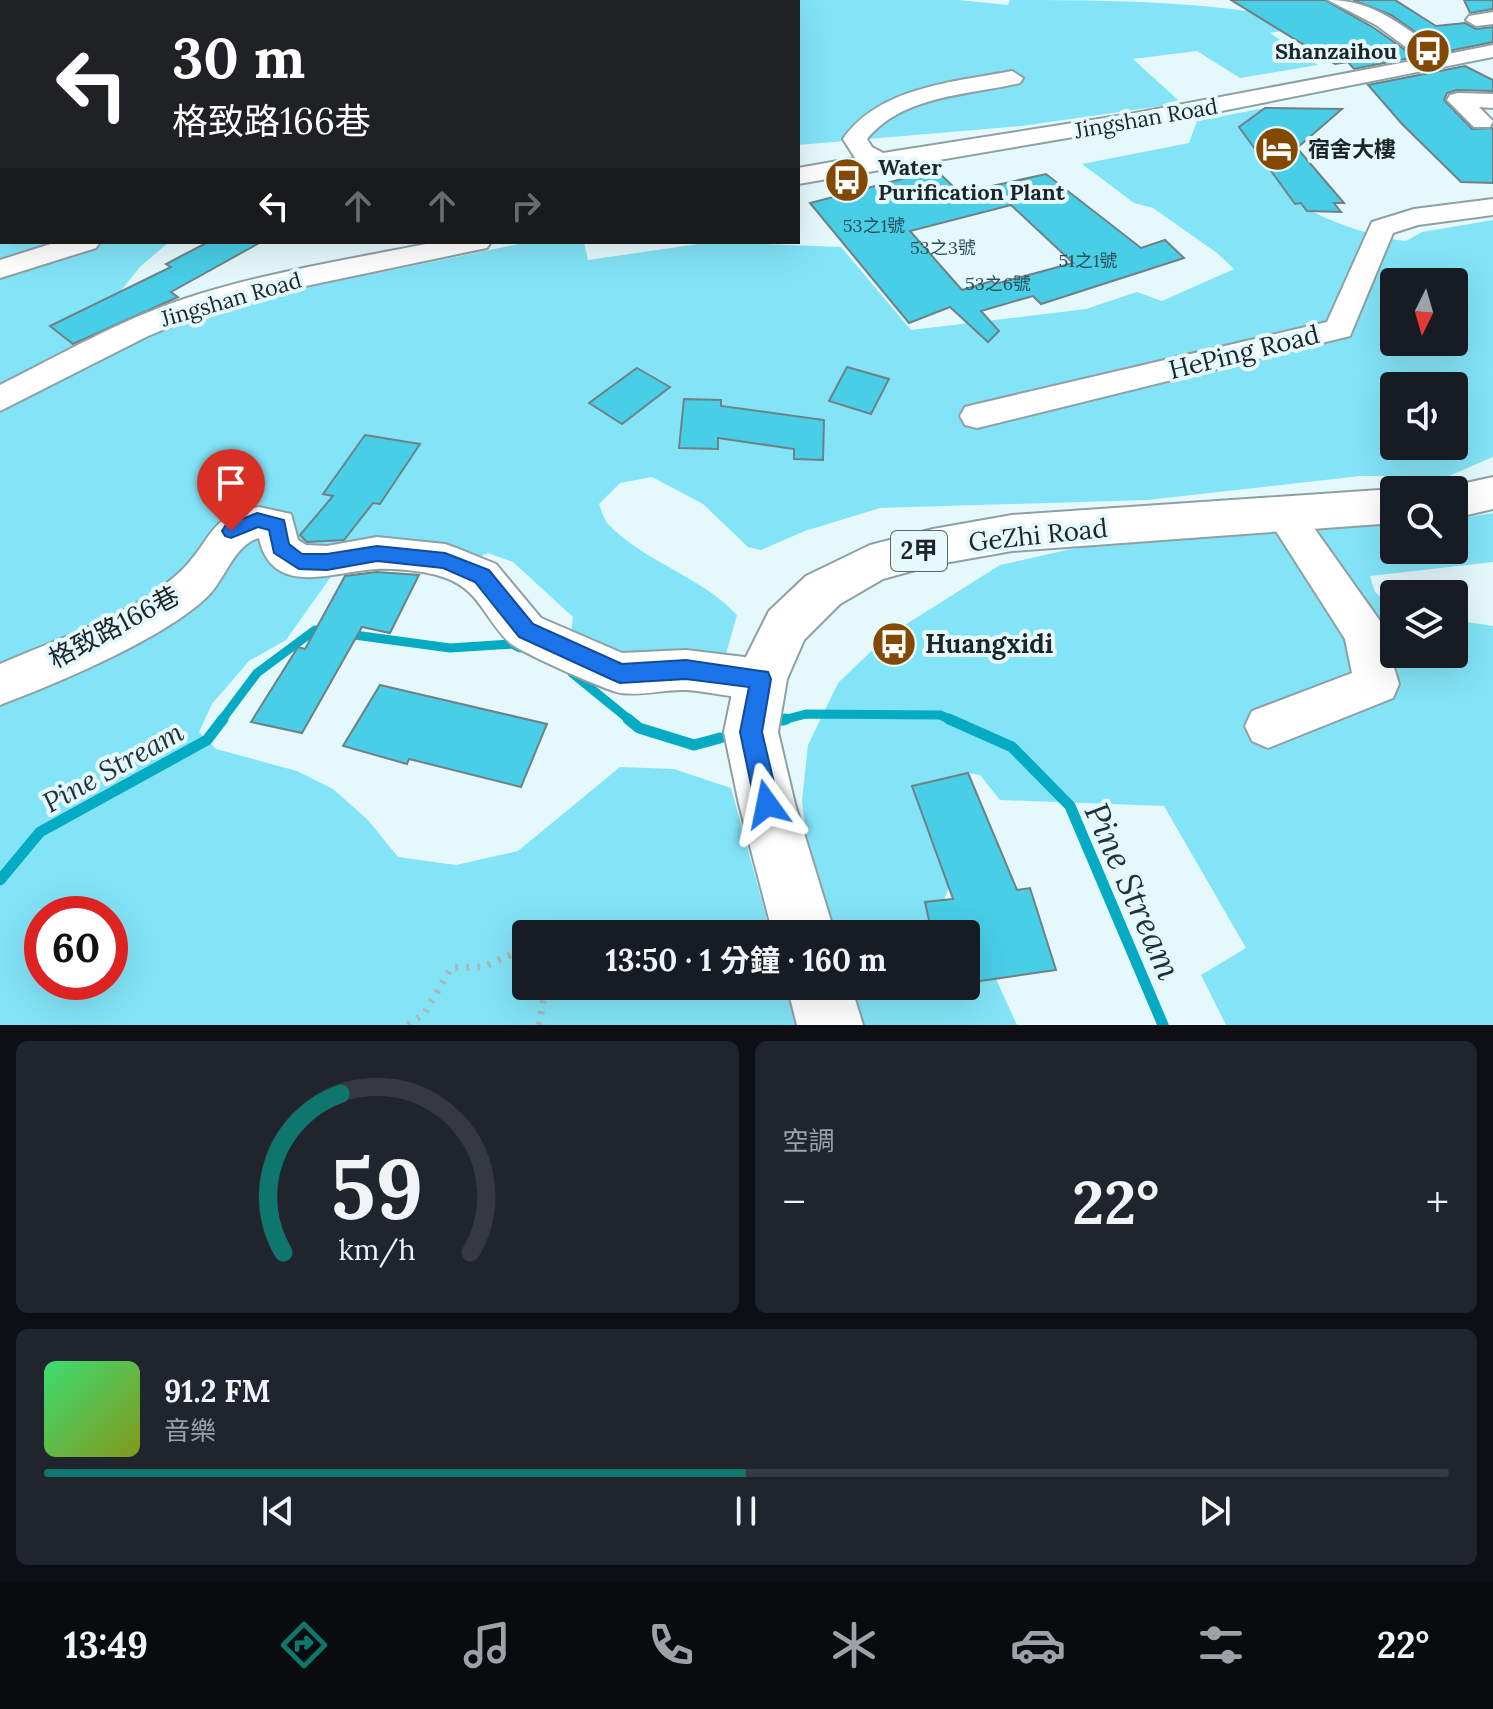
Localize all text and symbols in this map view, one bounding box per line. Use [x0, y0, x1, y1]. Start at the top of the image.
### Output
text: 30 m [172, 22, 305, 93]
bus stop icon: Shanzaihou [1404, 27, 1452, 75]
icon: left [40, 32, 144, 136]
place label: Shanzaihou [1275, 37, 1397, 65]
street label: Jingshan Road [1071, 92, 1220, 145]
text: 格致路166巷 [172, 98, 371, 144]
hotel icon: 宿舍大樓 [1253, 125, 1301, 173]
place label: 宿舍大樓 [1308, 135, 1396, 163]
place label: Water Purification Plant [878, 153, 1066, 206]
bus stop icon: Water Purification Plant [823, 156, 871, 204]
icon: left [252, 184, 296, 228]
icon: ahead [336, 184, 380, 228]
icon: ahead [420, 184, 464, 228]
icon: right [504, 184, 548, 228]
house number: 53之1號 [843, 214, 905, 237]
house number: 53之3號 [910, 236, 976, 259]
house number: 51之1號 [1059, 249, 1117, 272]
street label: Jingshan Road [157, 266, 304, 333]
north arrow [1380, 268, 1468, 356]
map controls [1380, 268, 1468, 668]
house number: 53之6號 [965, 272, 1031, 295]
street label: HePing Road [1165, 317, 1322, 386]
button: sound [1380, 372, 1468, 460]
pin [197, 449, 265, 531]
icon: arrive [209, 461, 253, 505]
button: search [1380, 476, 1468, 564]
street label: GeZhi Road [967, 511, 1109, 558]
road number: 2甲 [891, 531, 947, 571]
street label: 格致路166巷 [43, 578, 185, 675]
button: layers [1380, 580, 1468, 668]
bus stop icon: Huangxidi [870, 620, 918, 668]
place label: Huangxidi [925, 627, 1053, 660]
water label: Pine Stream [36, 713, 190, 820]
position arrow [725, 762, 809, 846]
water label: Pine Stream [1075, 796, 1192, 986]
speed limit sign: 60 [24, 896, 128, 1000]
text: 13:50 · 1 分鐘 · 160 m [606, 941, 886, 979]
text: 空調 [783, 1124, 835, 1157]
text: 59 [331, 1135, 424, 1242]
text: 22° [1072, 1164, 1159, 1240]
text: − [783, 1174, 806, 1230]
text: + [1426, 1174, 1449, 1230]
text: km/h [339, 1231, 416, 1268]
text: 91.2 FM [164, 1372, 271, 1410]
text: 音樂 [164, 1414, 216, 1447]
icon: previous [256, 1489, 300, 1533]
icon: pause [724, 1489, 768, 1533]
icon: next [1193, 1489, 1237, 1533]
icon: directions [276, 1617, 332, 1673]
icon: music [459, 1617, 515, 1673]
icon: phone [643, 1617, 699, 1673]
icon: climate [826, 1617, 882, 1673]
icon: car [1010, 1617, 1066, 1673]
icon: filters [1193, 1617, 1249, 1673]
text: 13:49 [64, 1622, 148, 1668]
text: 22° [1377, 1622, 1429, 1668]

